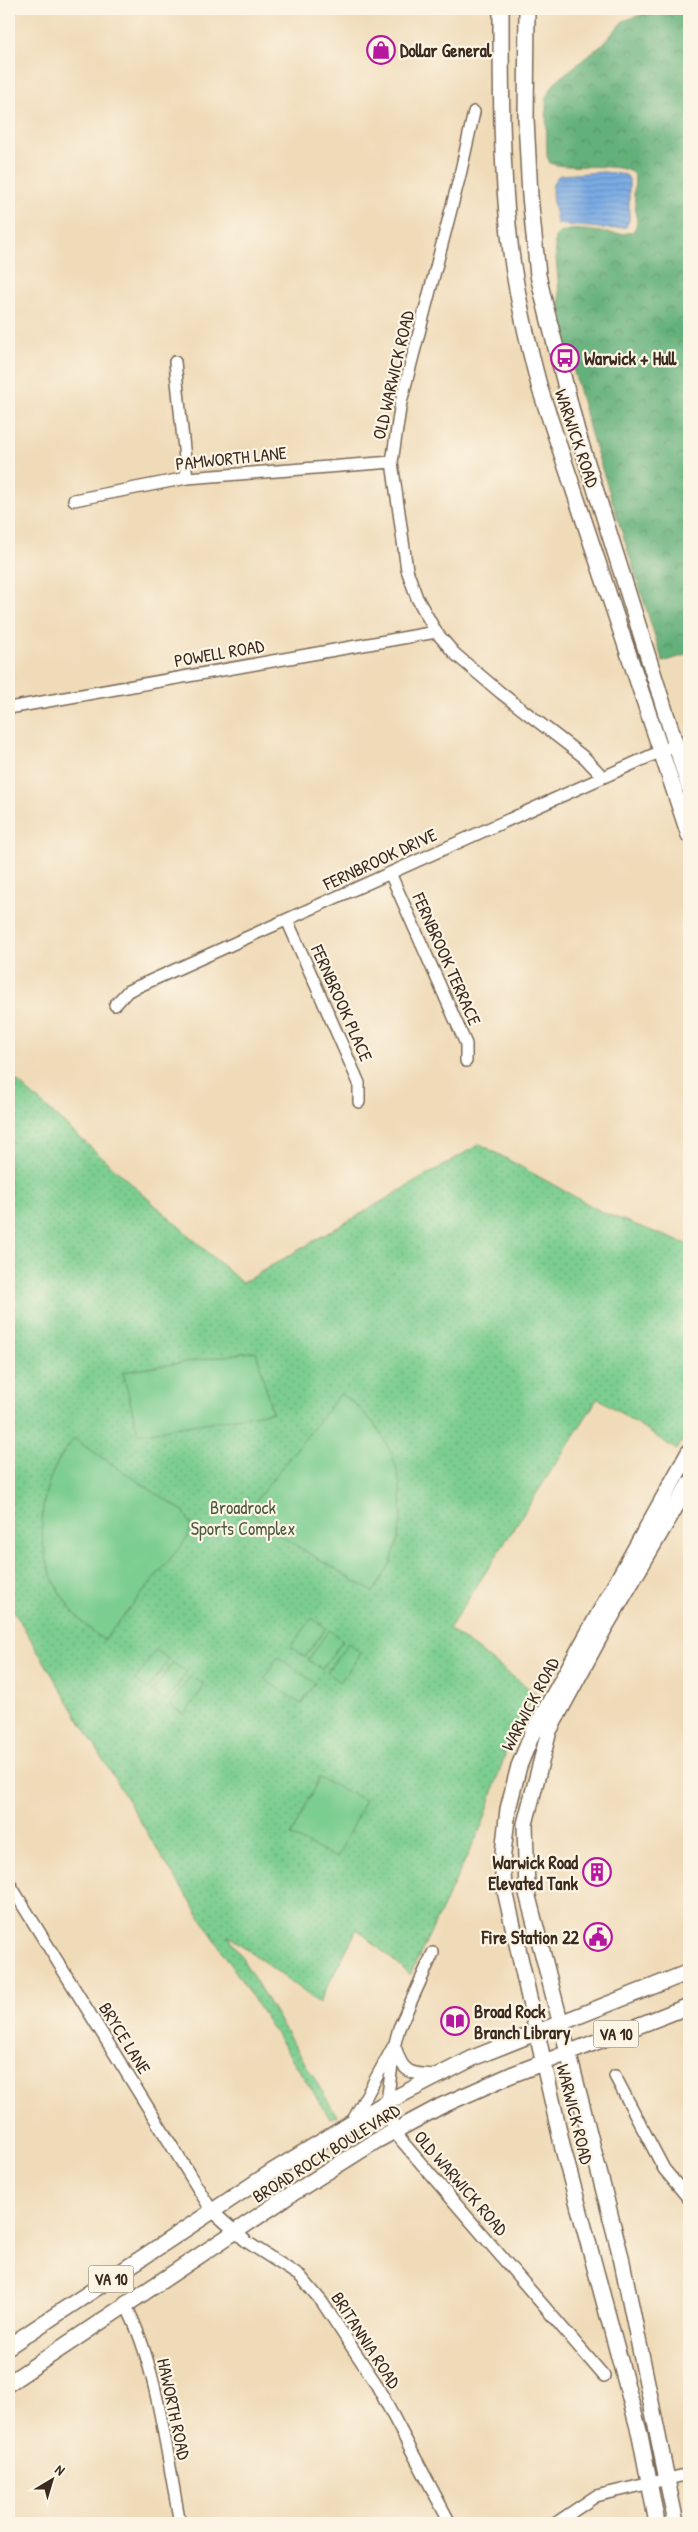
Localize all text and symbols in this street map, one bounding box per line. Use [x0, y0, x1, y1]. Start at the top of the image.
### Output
shop icon: Dollar General [366, 35, 396, 65]
place label: Dollar General [400, 38, 493, 63]
street label: OLD WARWICK ROAD [366, 308, 420, 442]
bus stop icon: Warwick + Hull [550, 343, 580, 373]
place label: Warwick + Hull [584, 346, 677, 371]
street label: WARWICK ROAD [549, 386, 606, 491]
street label: PAMWORTH LANE [174, 440, 288, 476]
street label: POWELL ROAD [172, 633, 266, 673]
street label: FERNBROOK DRIVE [318, 822, 441, 897]
street label: FERNBROOK TERRACE [406, 888, 487, 1029]
street label: FERNBROOK PLACE [305, 940, 379, 1065]
park label: Broadrock Sports Complex [191, 1495, 295, 1541]
street label: WARWICK ROAD [495, 1653, 565, 1755]
place label: Warwick Road Elevated Tank [488, 1850, 579, 1896]
building icon: Warwick Road Elevated Tank [582, 1857, 612, 1887]
public building icon: Fire Station 22 [583, 1922, 613, 1952]
place label: Fire Station 22 [481, 1925, 580, 1950]
street label: BRYCE LANE [93, 1997, 157, 2079]
place label: Broad Rock Branch Library [474, 1999, 571, 2046]
library icon: Broad Rock Branch Library [440, 2006, 470, 2036]
road number: VA 10 [594, 2020, 638, 2048]
street label: WARWICK ROAD [550, 2061, 600, 2167]
street label: BROAD ROCK BOULEVARD [247, 2097, 405, 2209]
street label: OLD WARWICK ROAD [408, 2125, 514, 2241]
road number: VA 10 [88, 2266, 134, 2292]
street label: BRITANNIA ROAD [325, 2287, 407, 2394]
street label: HAWORTH ROAD [151, 2356, 197, 2462]
north arrow [28, 2454, 78, 2504]
text: N [52, 2460, 70, 2479]

